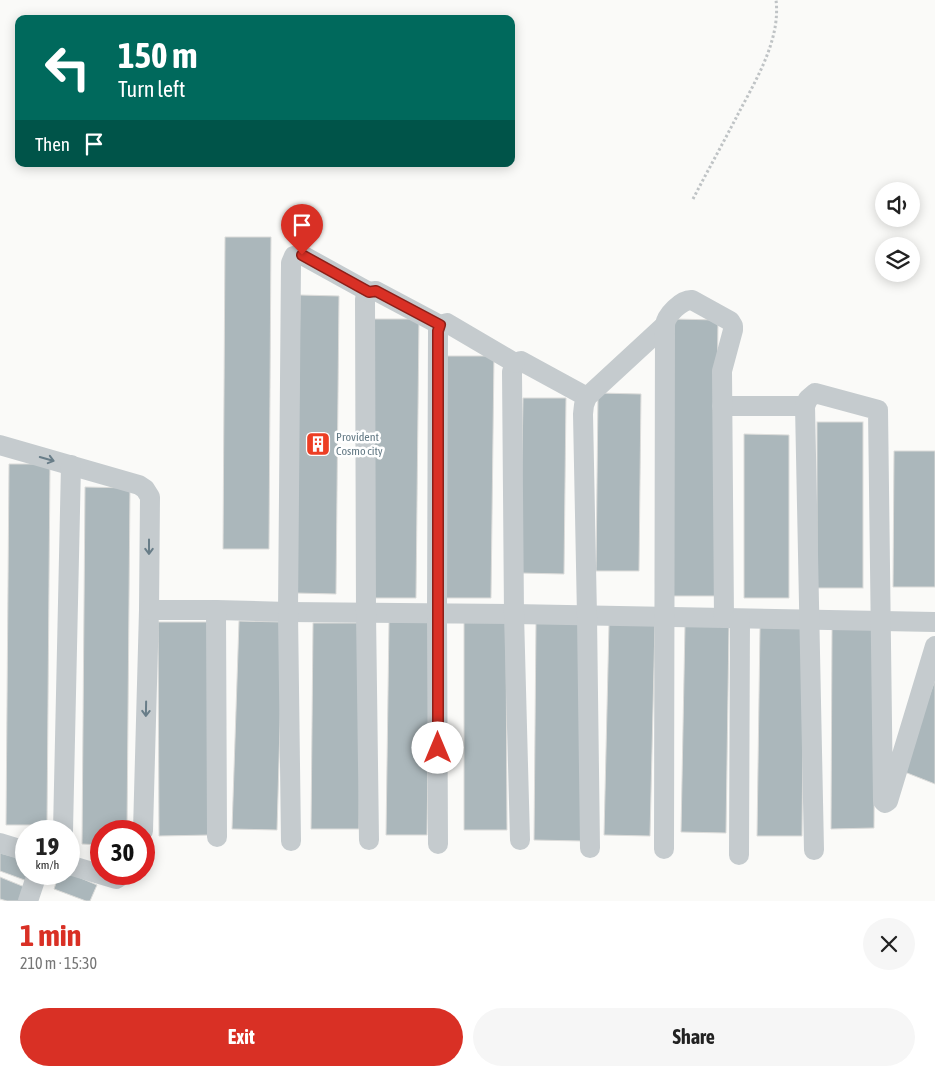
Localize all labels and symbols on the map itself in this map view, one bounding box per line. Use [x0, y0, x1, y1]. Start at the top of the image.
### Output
pin [281, 204, 323, 255]
place label: Provident Cosmo city [336, 430, 383, 458]
building icon: Provident Cosmo city [305, 431, 331, 457]
one-way arrow [38, 454, 54, 464]
one-way arrow [144, 538, 154, 555]
one-way arrow [142, 701, 151, 717]
position arrow [411, 721, 463, 773]
speed limit sign: 30 [90, 820, 155, 885]

